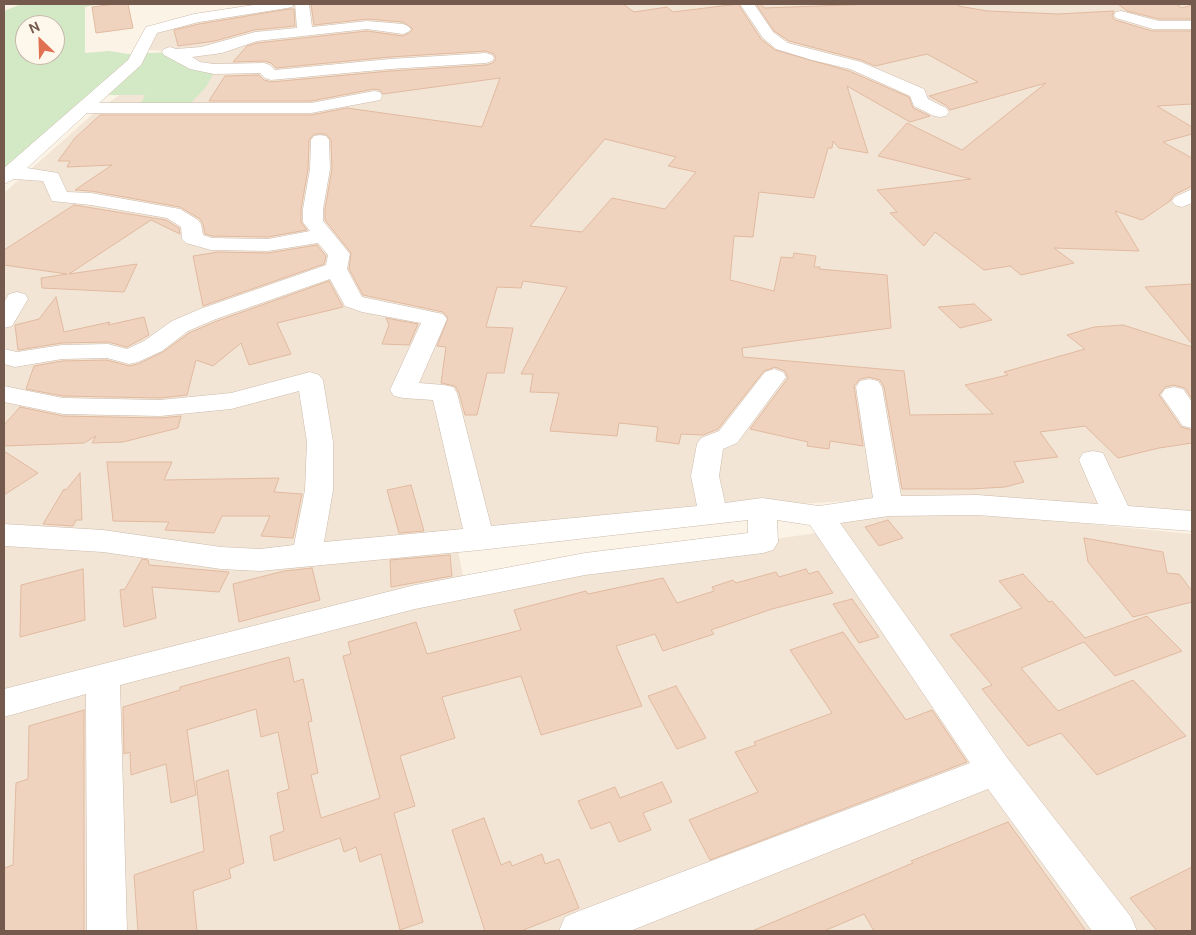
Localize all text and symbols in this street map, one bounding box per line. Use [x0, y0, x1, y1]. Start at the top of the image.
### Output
north arrow [15, 15, 65, 65]
text: N [26, 18, 42, 37]

